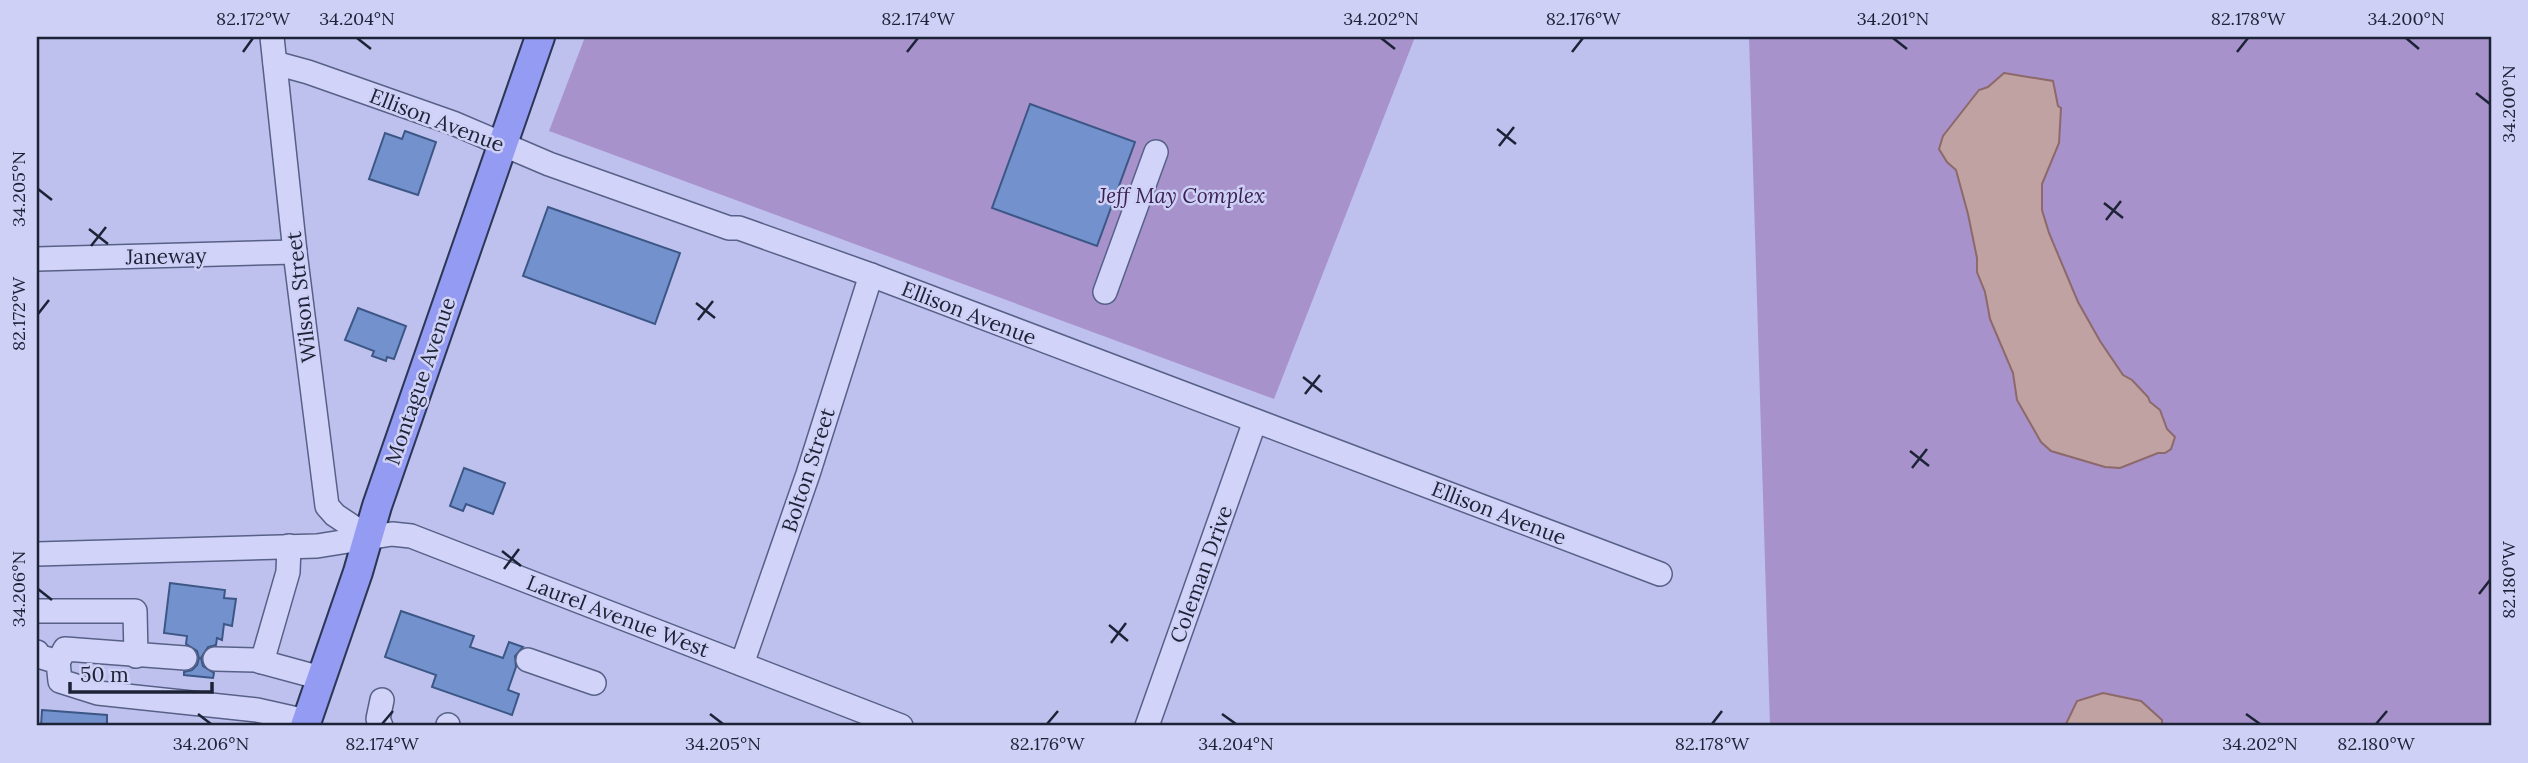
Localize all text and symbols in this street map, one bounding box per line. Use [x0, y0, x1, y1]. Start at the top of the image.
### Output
text: 82.172°W [216, 7, 291, 30]
text: 34.204°N [319, 7, 395, 30]
text: 82.174°W [881, 7, 956, 30]
text: 34.202°N [1343, 7, 1419, 30]
text: 82.176°W [1546, 7, 1621, 30]
text: 34.201°N [1857, 7, 1929, 30]
text: 82.178°W [2211, 7, 2286, 30]
text: 34.200°N [2367, 7, 2445, 30]
text: 34.200°N [2497, 65, 2520, 143]
street label: Ellison Avenue [366, 82, 508, 158]
text: 34.205°N [7, 151, 30, 227]
park label: Jeff May Complex [1098, 182, 1265, 209]
street label: Wilson Street [279, 229, 322, 364]
street label: Janeway [124, 242, 207, 270]
street label: Ellison Avenue [898, 275, 1040, 351]
text: 82.172°W [7, 276, 30, 351]
street label: Montague Avenue [379, 294, 461, 468]
street label: Bolton Street [775, 404, 841, 536]
street label: Ellison Avenue [1428, 475, 1570, 551]
street label: Coleman Drive [1164, 502, 1238, 646]
text: 82.180°W [2497, 540, 2520, 619]
text: 34.206°N [7, 551, 30, 627]
street label: Laurel Avenue West [523, 569, 714, 664]
scale bar [70, 651, 212, 695]
text: 50 m [80, 661, 129, 688]
text: 34.206°N [173, 732, 249, 755]
text: 82.174°W [345, 732, 420, 755]
text: 34.205°N [685, 732, 761, 755]
text: 82.176°W [1010, 732, 1085, 755]
text: 34.204°N [1198, 732, 1274, 755]
text: 82.178°W [1675, 732, 1750, 755]
text: 34.202°N [2222, 732, 2298, 755]
text: 82.180°W [2337, 732, 2416, 755]

